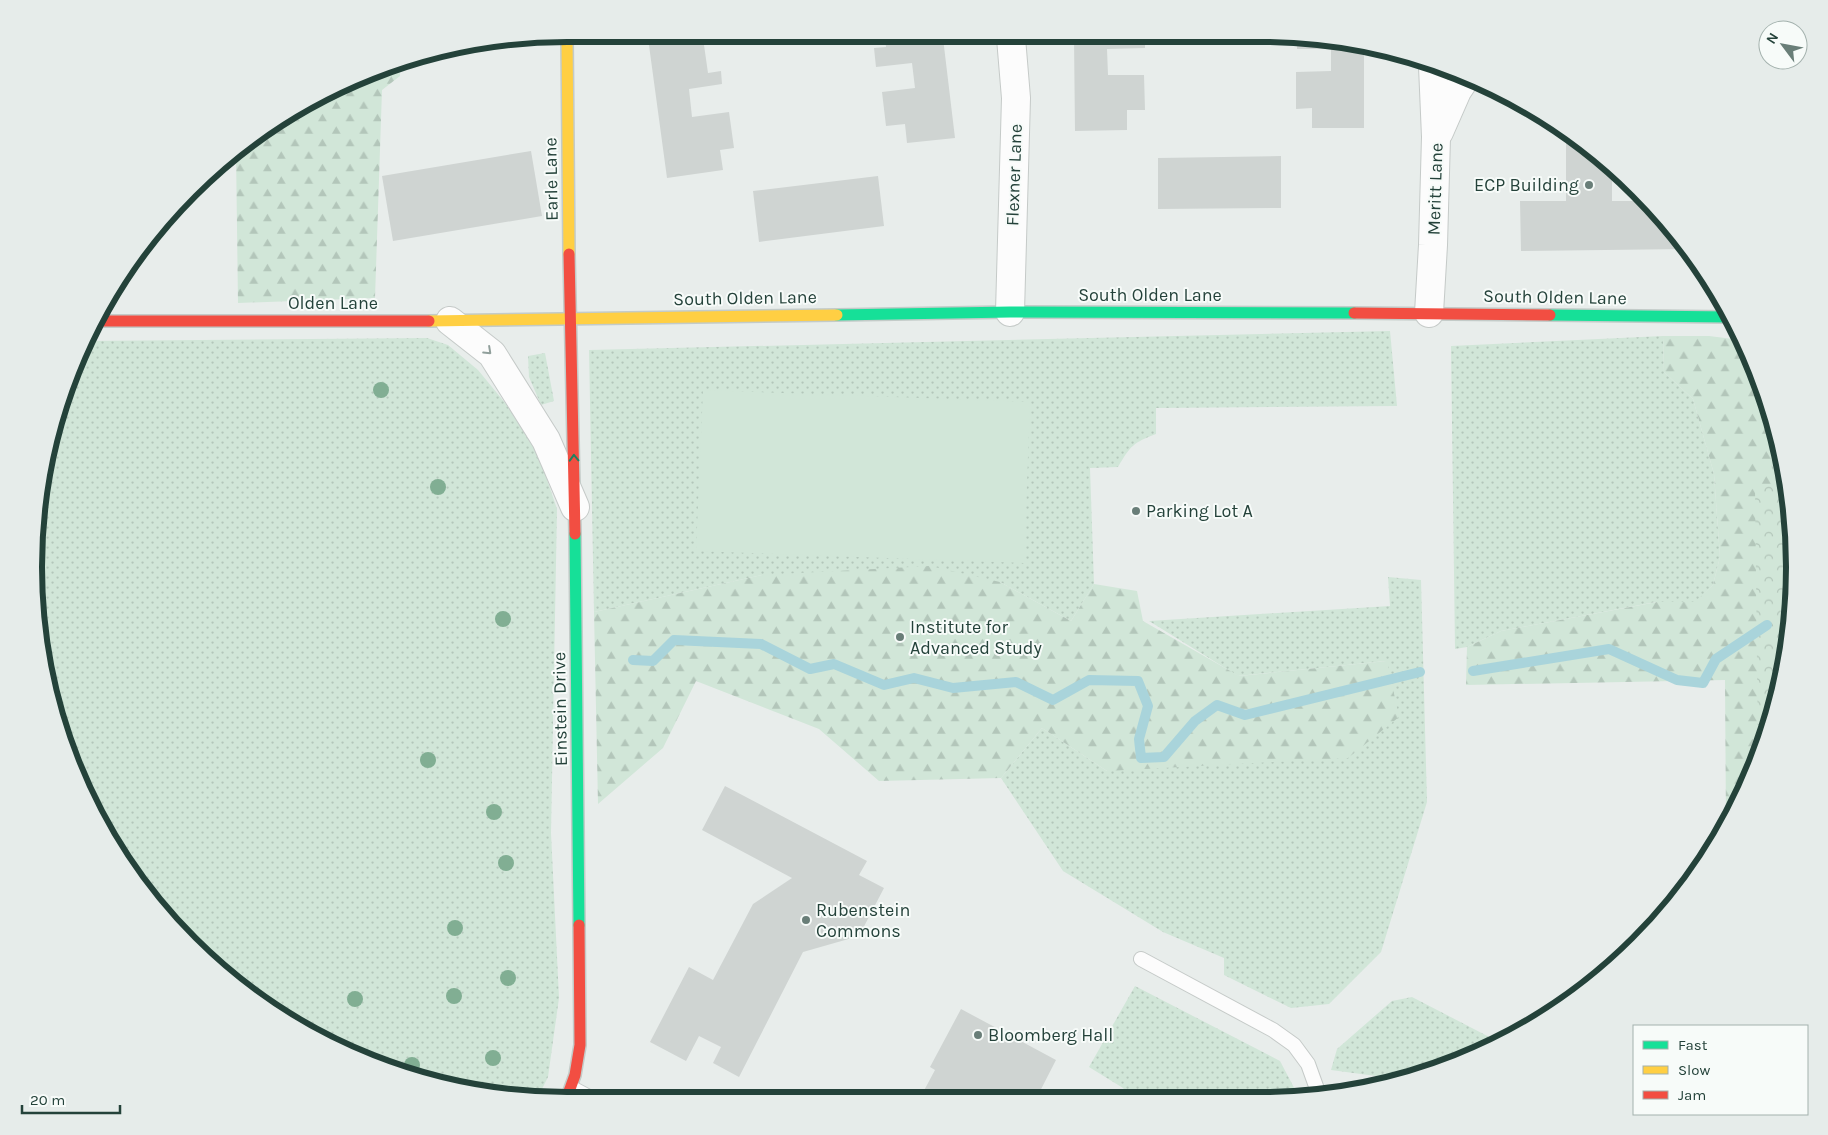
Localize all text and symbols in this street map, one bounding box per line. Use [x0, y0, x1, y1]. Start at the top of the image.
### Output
north arrow [1758, 20, 1808, 70]
text: N [1763, 30, 1782, 47]
street label: Flexner Lane [1001, 124, 1027, 226]
street label: Earle Lane [539, 137, 563, 221]
street label: Meritt Lane [1422, 142, 1448, 236]
place label: ECP Building [1474, 174, 1579, 196]
marker: ECP Building [1583, 179, 1595, 191]
street label: South Olden Lane [1078, 284, 1222, 306]
street label: South Olden Lane [1483, 285, 1627, 309]
street label: South Olden Lane [673, 286, 817, 310]
street label: Olden Lane [288, 292, 378, 314]
one-way arrow [482, 345, 491, 354]
one-way arrow [569, 454, 579, 462]
place label: Parking Lot A [1146, 500, 1253, 522]
marker: Parking Lot A [1130, 505, 1142, 517]
place label: Institute for Advanced Study [910, 616, 1043, 659]
marker: Institute for Advanced Study [894, 631, 906, 643]
street label: Einstein Drive [548, 652, 572, 766]
place label: Rubenstein Commons [816, 899, 910, 942]
marker: Rubenstein Commons [800, 914, 812, 926]
place label: Bloomberg Hall [988, 1024, 1113, 1046]
legend [1633, 1025, 1808, 1115]
marker: Bloomberg Hall [972, 1029, 984, 1041]
text: Fast [1678, 1036, 1708, 1054]
text: Slow [1678, 1061, 1710, 1079]
scale bar [22, 1082, 120, 1114]
text: Jam [1678, 1086, 1706, 1104]
text: 20 m [30, 1091, 65, 1109]

